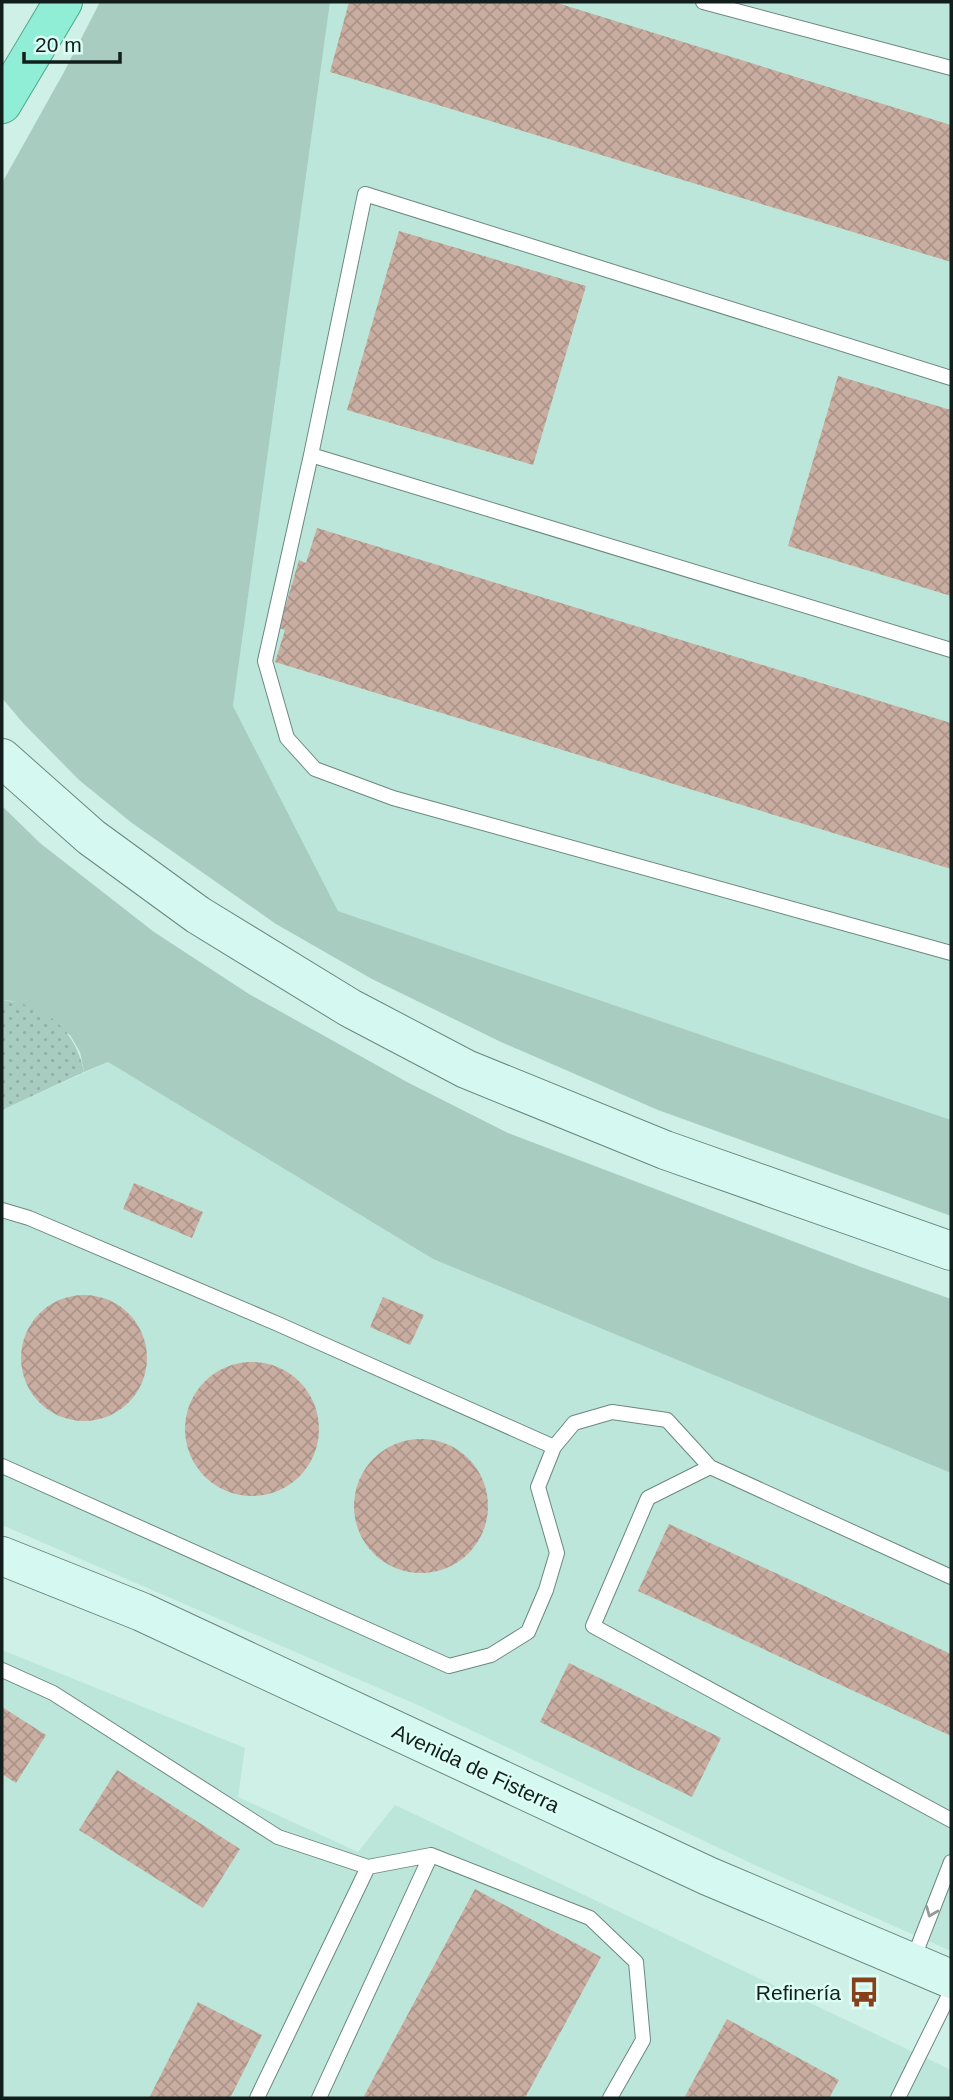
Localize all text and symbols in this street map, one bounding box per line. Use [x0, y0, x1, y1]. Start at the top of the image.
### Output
scale bar [24, 21, 121, 65]
text: 20 m [35, 33, 82, 56]
street label: Avenida de Fisterra [389, 1719, 563, 1817]
one-way arrow [926, 1905, 940, 1917]
bus stop icon: Refinería [847, 1975, 881, 2009]
place label: Refinería [756, 1981, 841, 2004]

